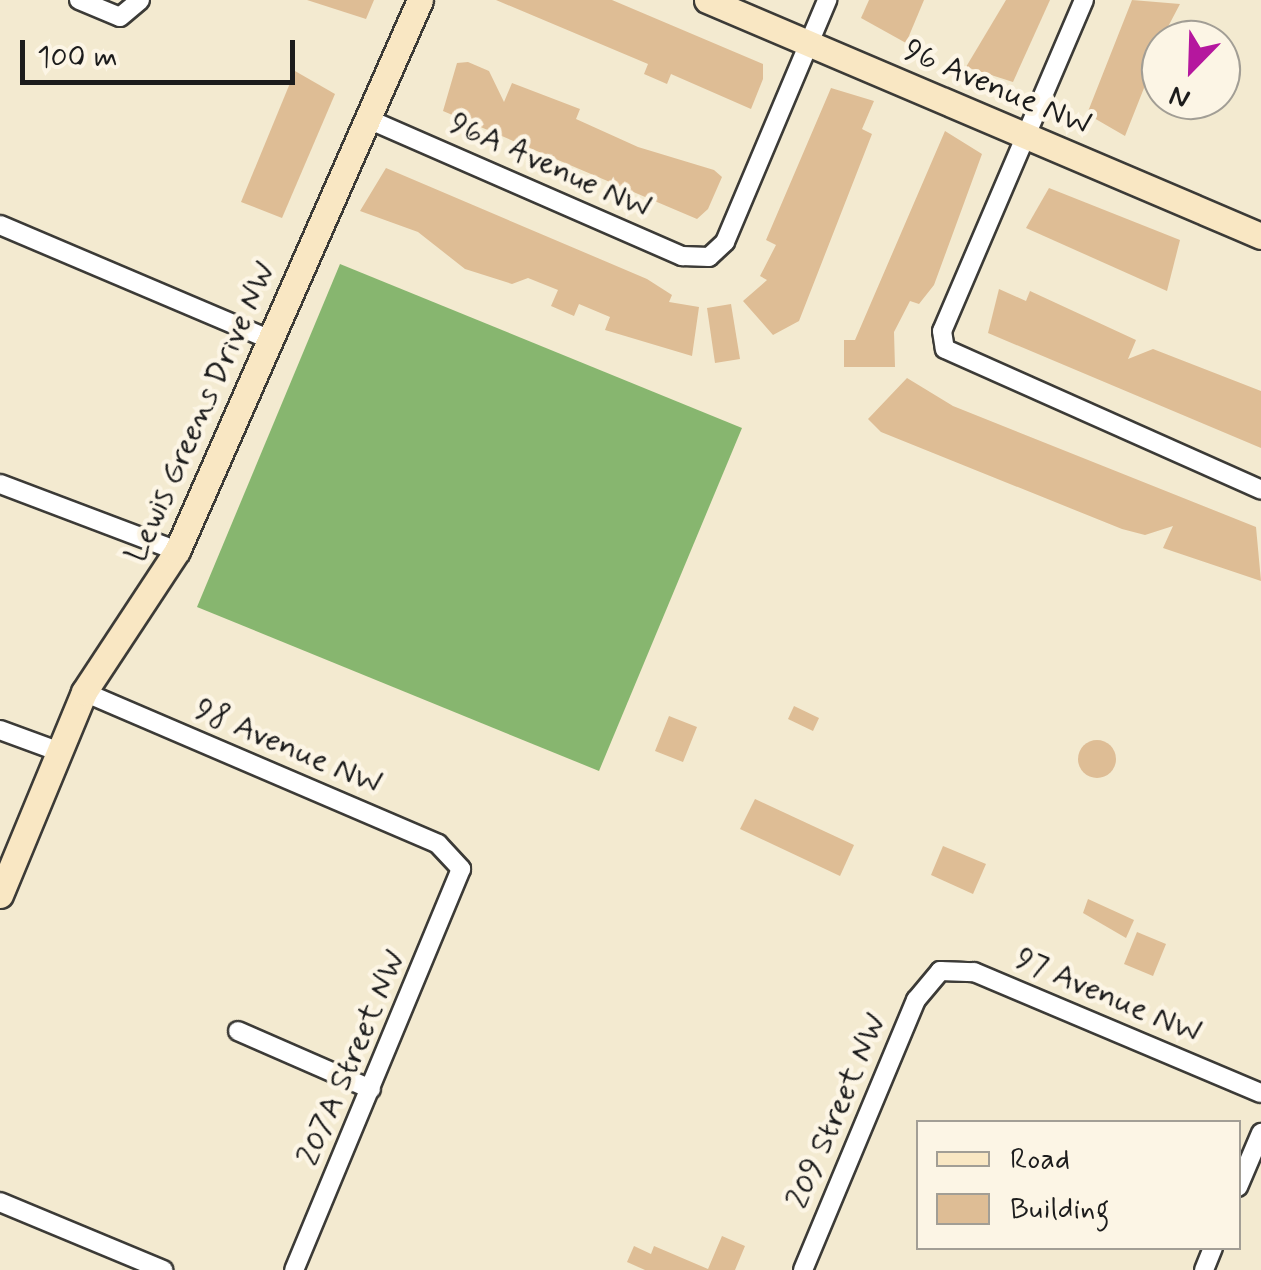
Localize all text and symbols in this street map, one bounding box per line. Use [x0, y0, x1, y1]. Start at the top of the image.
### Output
scale bar [25, 20, 300, 82]
north arrow [1141, 20, 1241, 120]
street label: 96 Avenue NW [898, 31, 1096, 145]
text: 100 m [37, 38, 118, 77]
text: N [1164, 76, 1196, 117]
street label: 96A Avenue NW [442, 104, 658, 228]
street label: Lewis Greens Drive NW [118, 257, 284, 567]
street label: 98 Avenue NW [189, 691, 387, 803]
street label: 97 Avenue NW [1010, 940, 1206, 1052]
street label: 207A Street NW [289, 945, 415, 1171]
street label: 209 Street NW [779, 1008, 895, 1214]
legend [916, 1120, 1241, 1250]
text: Road [1010, 1140, 1070, 1179]
text: Building [1010, 1190, 1109, 1229]

